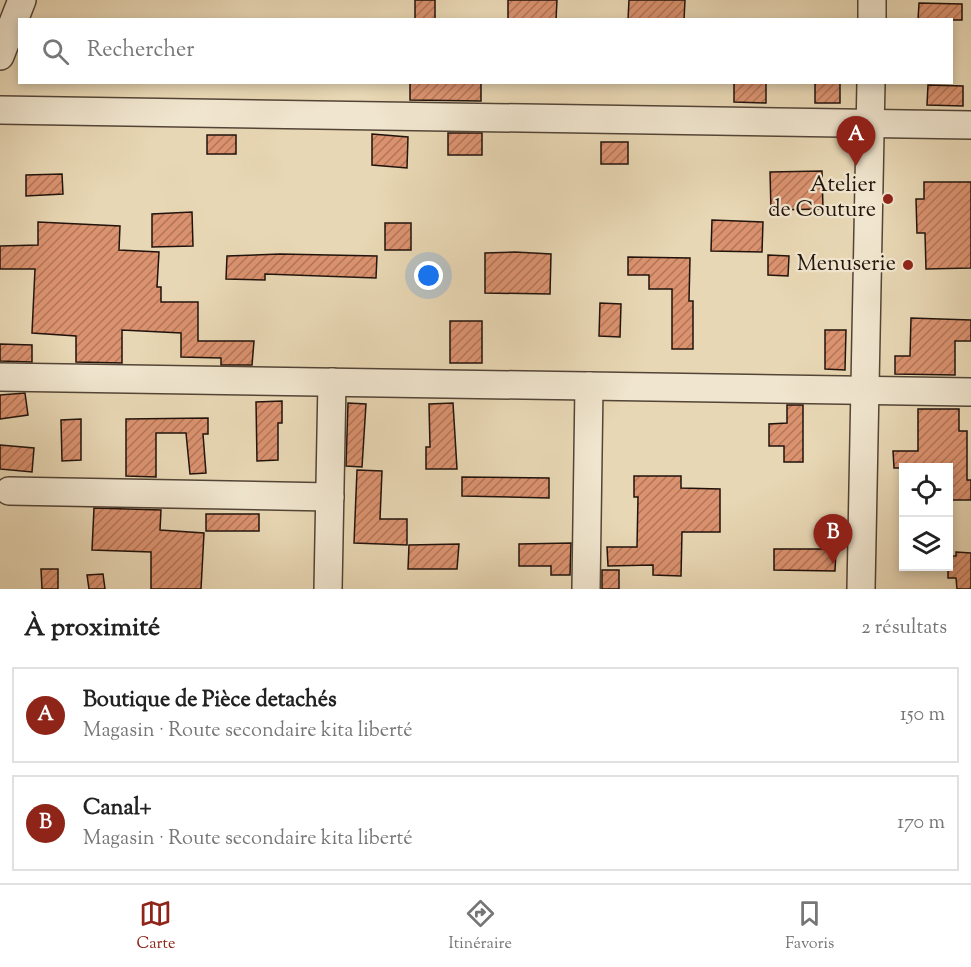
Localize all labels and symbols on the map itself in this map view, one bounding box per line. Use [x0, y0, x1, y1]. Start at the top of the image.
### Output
pin: A [836, 116, 876, 166]
place label: Atelier de Couture [768, 170, 876, 227]
marker: Atelier de Couture [881, 192, 895, 206]
place label: Menuserie [797, 249, 896, 281]
marker: Menuserie [901, 258, 915, 272]
your location [414, 261, 443, 290]
pin: B [814, 514, 852, 564]

